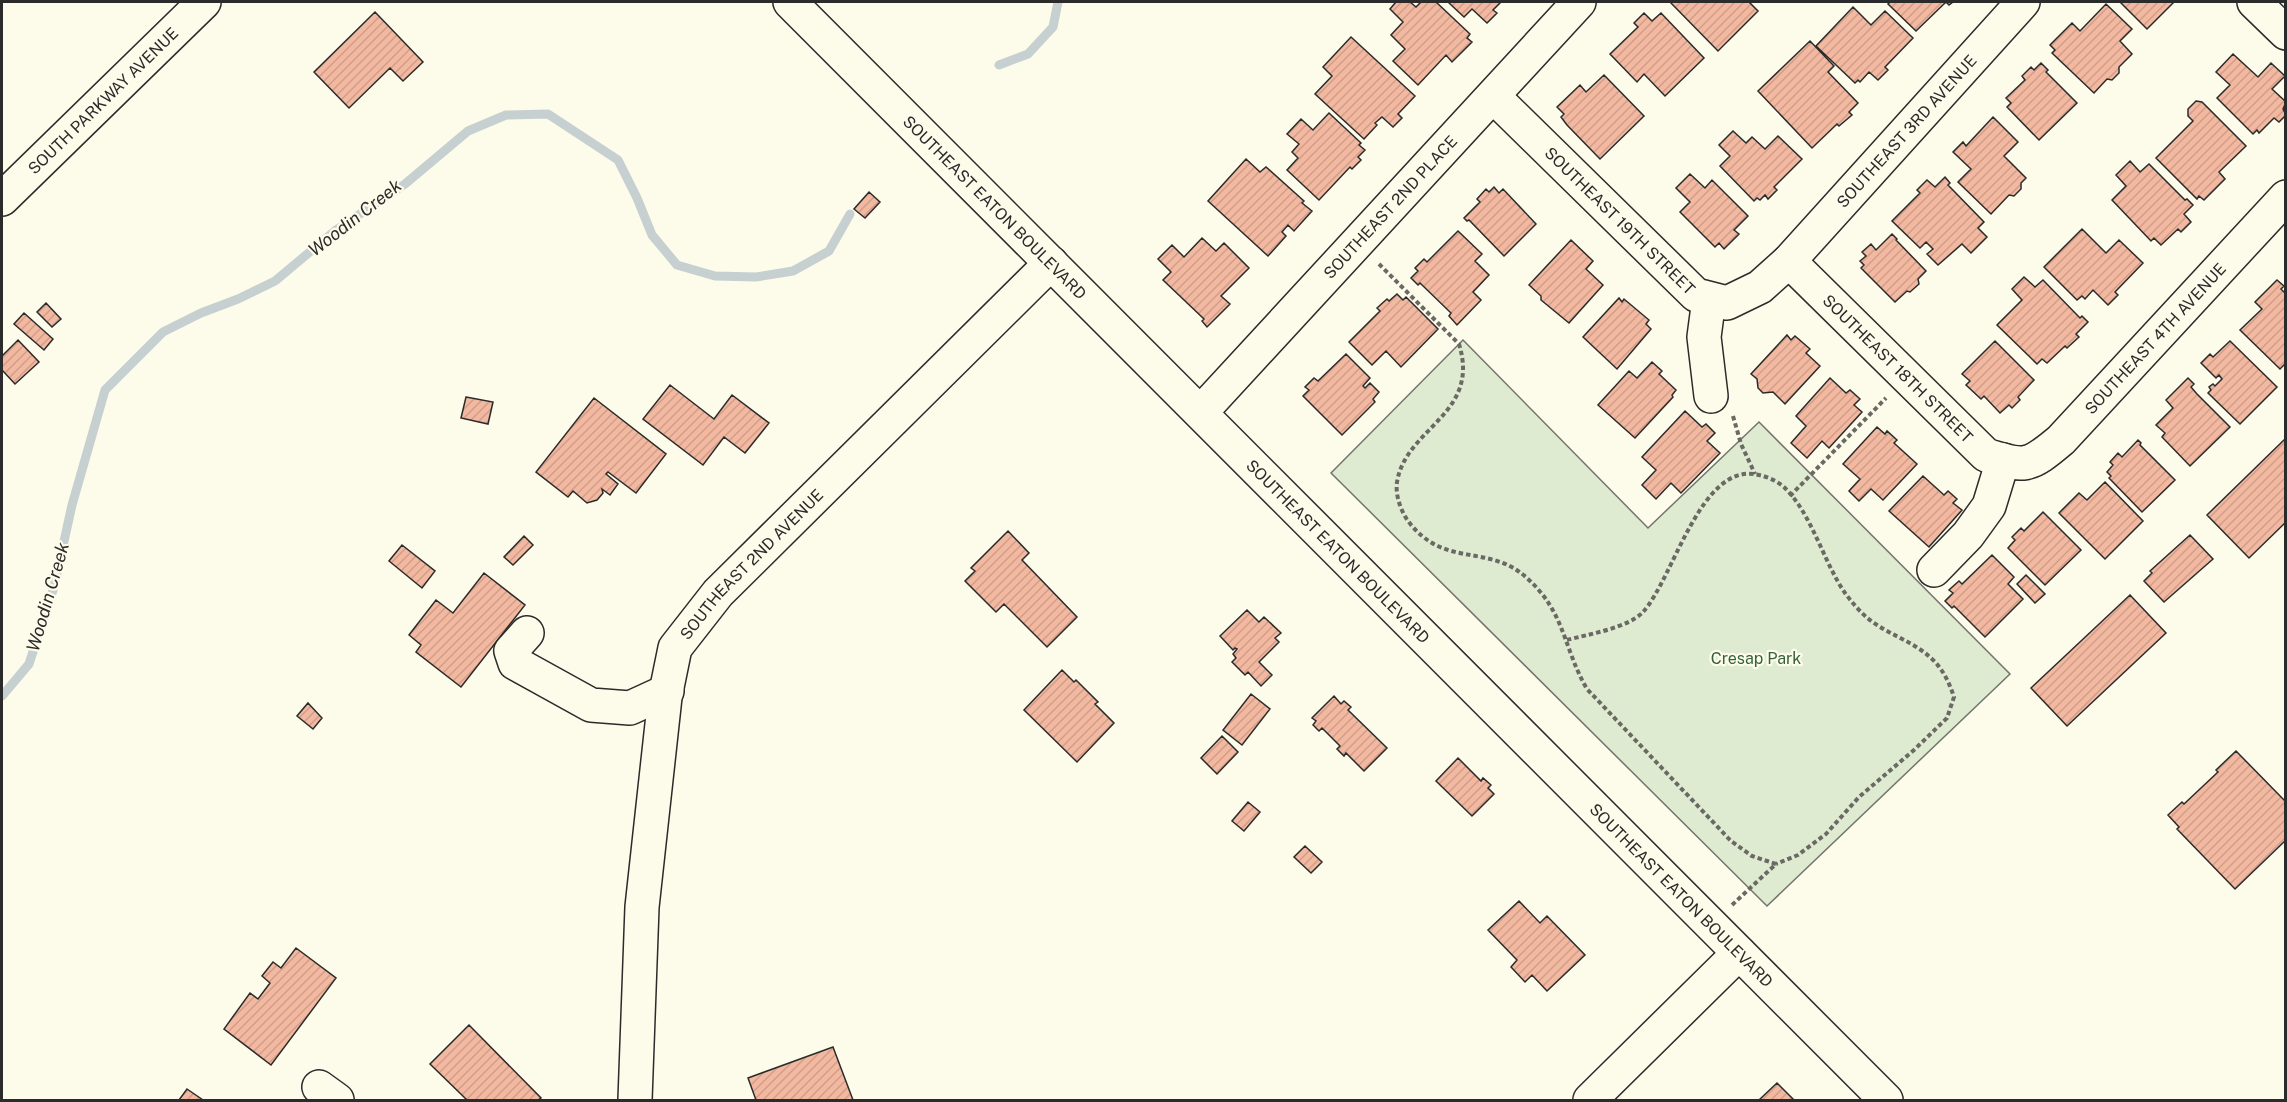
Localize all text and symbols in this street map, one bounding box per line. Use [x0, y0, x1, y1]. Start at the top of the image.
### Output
street label: SOUTH PARKWAY AVENUE [24, 24, 182, 178]
street label: SOUTHEAST 3RD AVENUE [1833, 51, 1981, 212]
street label: SOUTHEAST EATON BOULEVARD [899, 112, 1090, 303]
street label: SOUTHEAST 2ND PLACE [1320, 132, 1461, 283]
street label: SOUTHEAST 19TH STREET [1541, 143, 1699, 299]
water label: Woodin Creek [304, 175, 406, 260]
street label: SOUTHEAST 4TH AVENUE [2081, 259, 2230, 418]
street label: SOUTHEAST 18TH STREET [1819, 291, 1977, 447]
street label: SOUTHEAST EATON BOULEVARD [1242, 456, 1433, 647]
street label: SOUTHEAST 2ND AVENUE [676, 485, 827, 643]
water label: Woodin Creek [22, 540, 73, 654]
park label: Cresap Park [1711, 649, 1801, 668]
street label: SOUTHEAST EATON BOULEVARD [1586, 800, 1777, 991]

